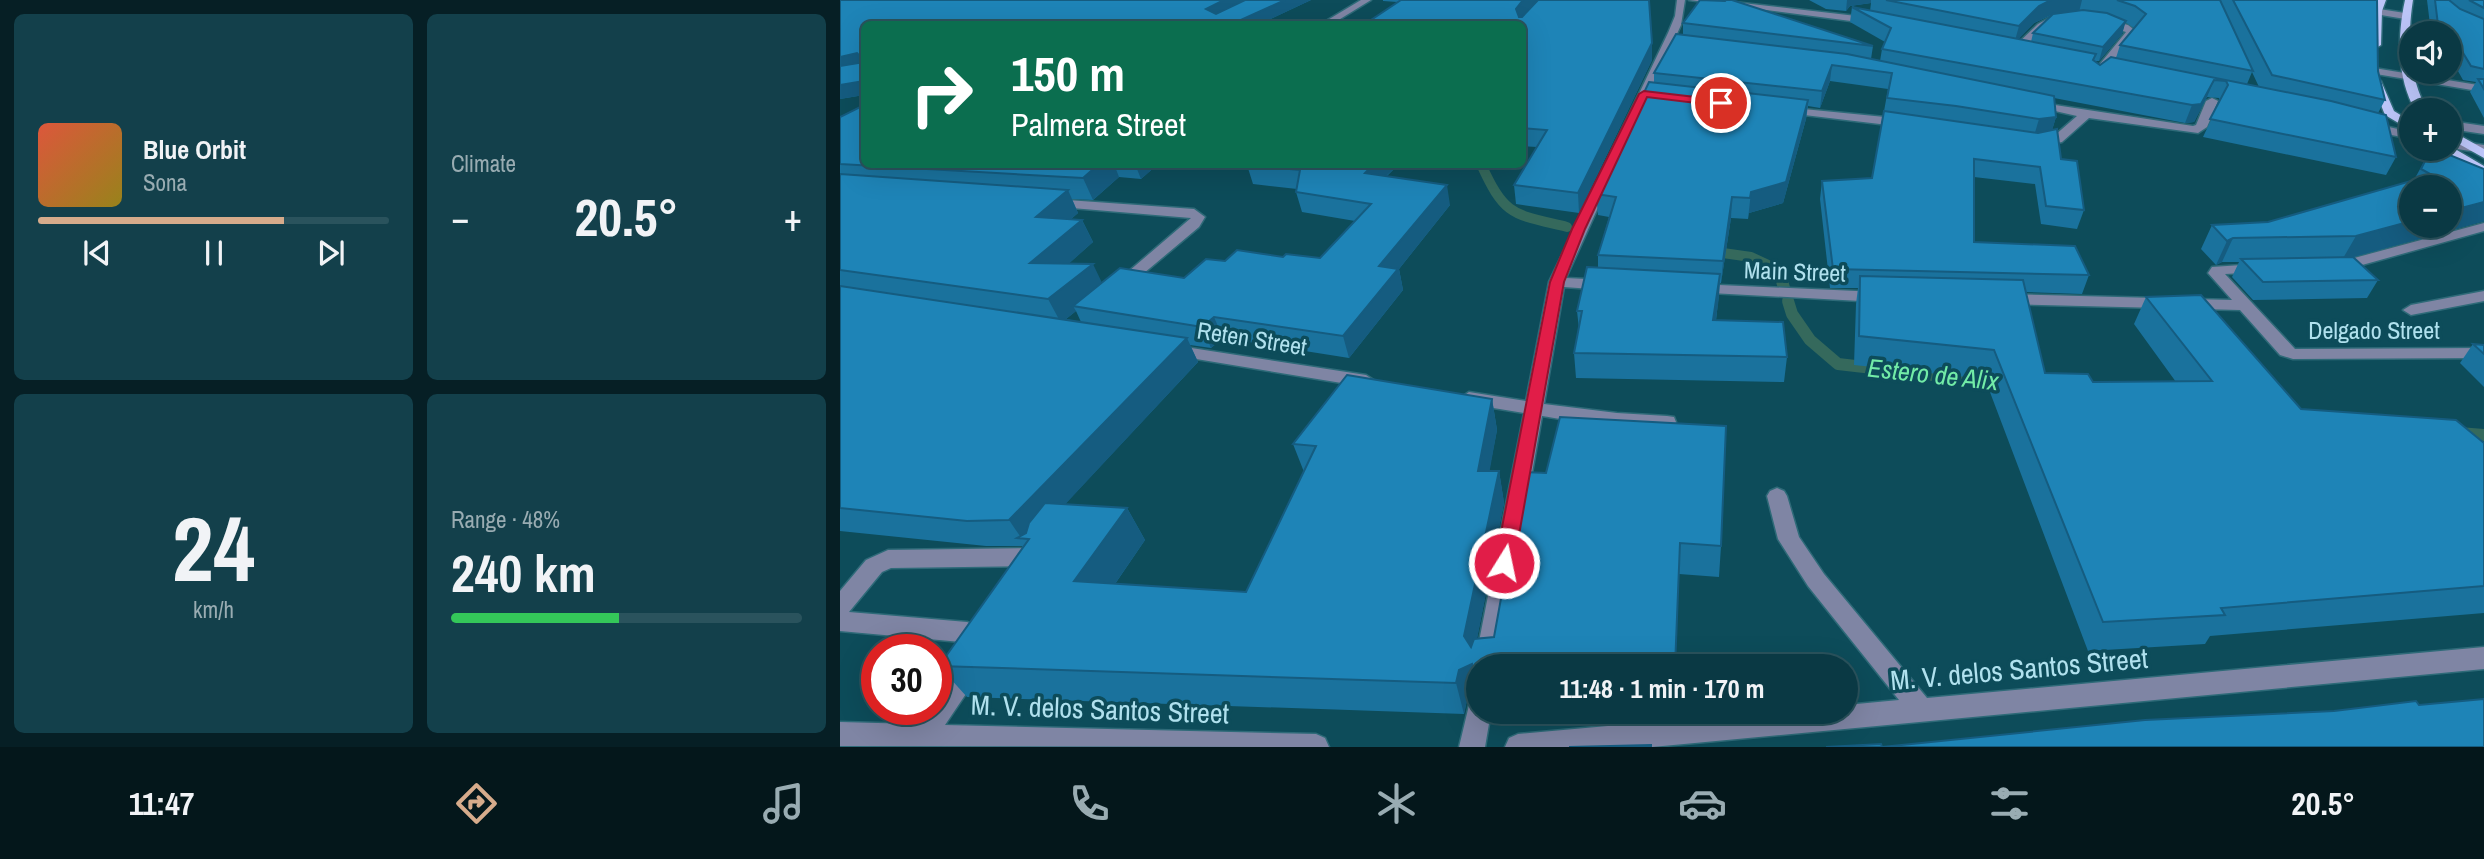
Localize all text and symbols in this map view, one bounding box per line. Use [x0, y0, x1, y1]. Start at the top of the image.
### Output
map controls [2399, 21, 2462, 238]
button: sound [2399, 21, 2462, 84]
text: 150 m [1011, 40, 1125, 106]
icon: right [896, 49, 987, 140]
pin [1691, 73, 1751, 133]
icon: arrive [1702, 84, 1740, 122]
button: + [2399, 98, 2462, 161]
text: Palmera Street [1011, 103, 1186, 146]
text: Blue Orbit [143, 132, 246, 167]
text: Climate [451, 148, 516, 179]
text: Sona [143, 167, 187, 198]
button: − [2399, 175, 2462, 238]
text: 20.5° [575, 182, 678, 252]
text: − [451, 192, 469, 243]
text: + [784, 192, 802, 243]
icon: previous [78, 234, 116, 272]
icon: pause [195, 234, 233, 272]
icon: next [312, 234, 350, 272]
street label: Main Street [1744, 253, 1847, 289]
street label: Reten Street [1195, 314, 1310, 363]
street label: Delgado Street [2308, 314, 2440, 346]
water label: Estero de Alix [1866, 350, 2001, 398]
text: 24 [172, 487, 255, 609]
text: Range · 48% [451, 504, 560, 535]
position arrow [1467, 526, 1541, 600]
text: 240 km [451, 538, 596, 608]
text: km/h [193, 594, 234, 625]
speed limit sign: 30 [861, 634, 952, 725]
street label: M. V. delos Santos Street [1889, 639, 2149, 699]
text: 11:48 · 1 min · 170 m [1559, 671, 1765, 706]
street label: M. V. delos Santos Street [970, 686, 1230, 732]
icon: directions [452, 779, 501, 828]
icon: music [759, 779, 808, 828]
icon: phone [1065, 779, 1114, 828]
icon: climate [1372, 779, 1421, 828]
icon: car [1678, 779, 1727, 828]
icon: filters [1985, 779, 2034, 828]
text: 11:47 [129, 782, 194, 825]
text: 20.5° [2291, 782, 2355, 825]

